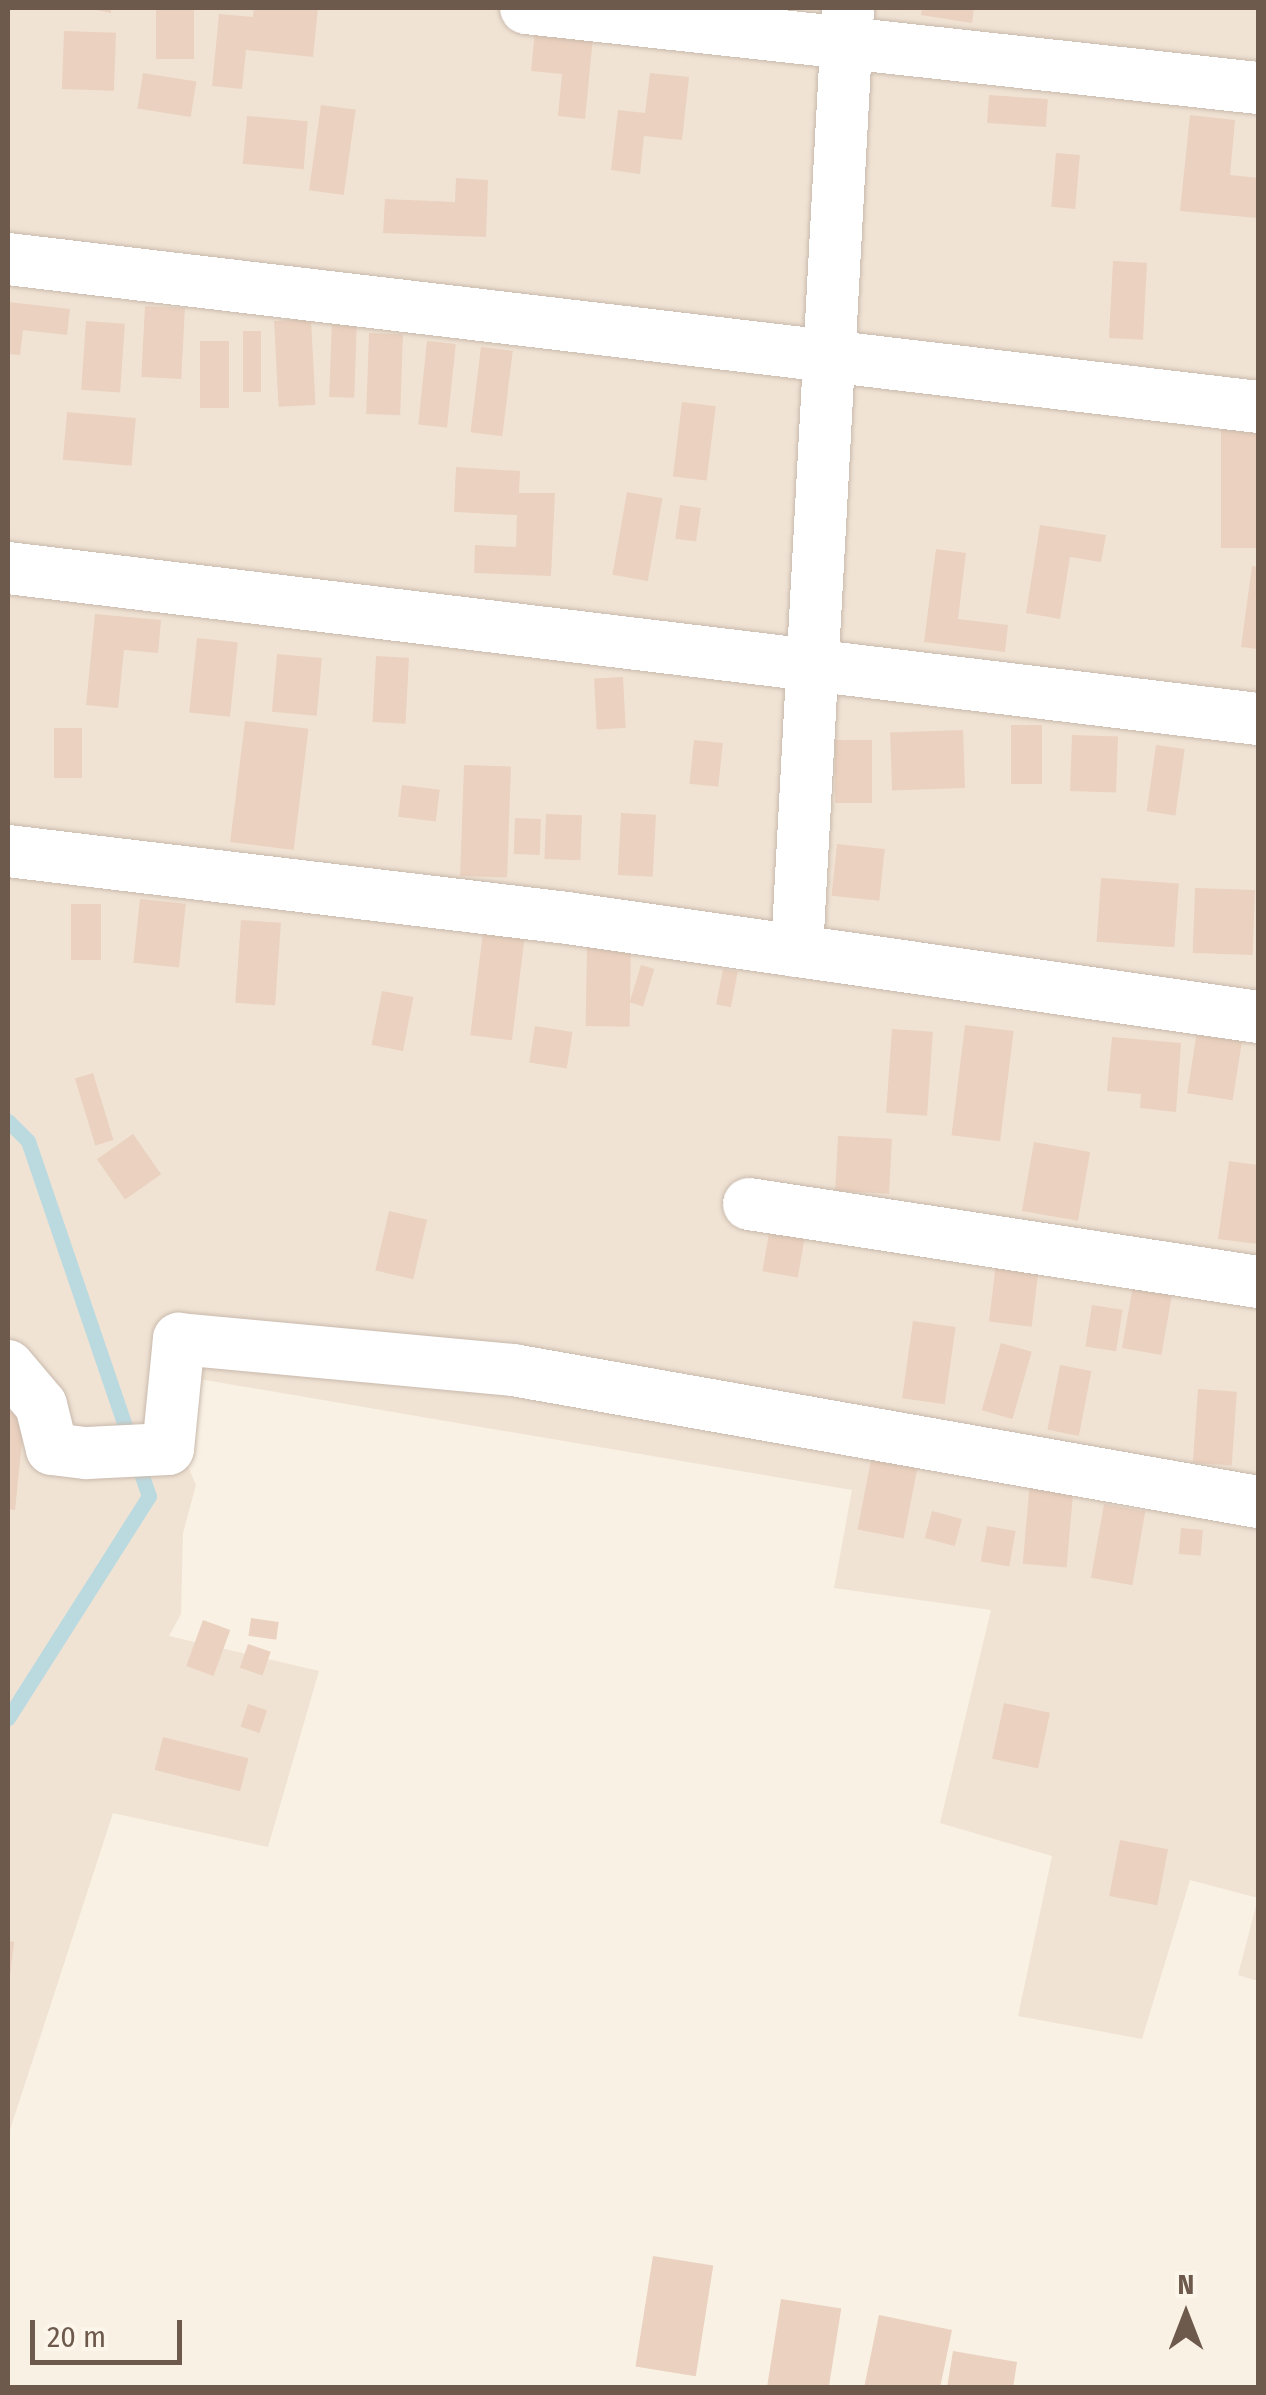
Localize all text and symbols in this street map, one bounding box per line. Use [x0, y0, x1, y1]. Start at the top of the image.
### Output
north arrow [1136, 2265, 1236, 2365]
text: N [1178, 2268, 1194, 2301]
scale bar [35, 2300, 188, 2362]
text: 20 m [47, 2319, 106, 2355]

